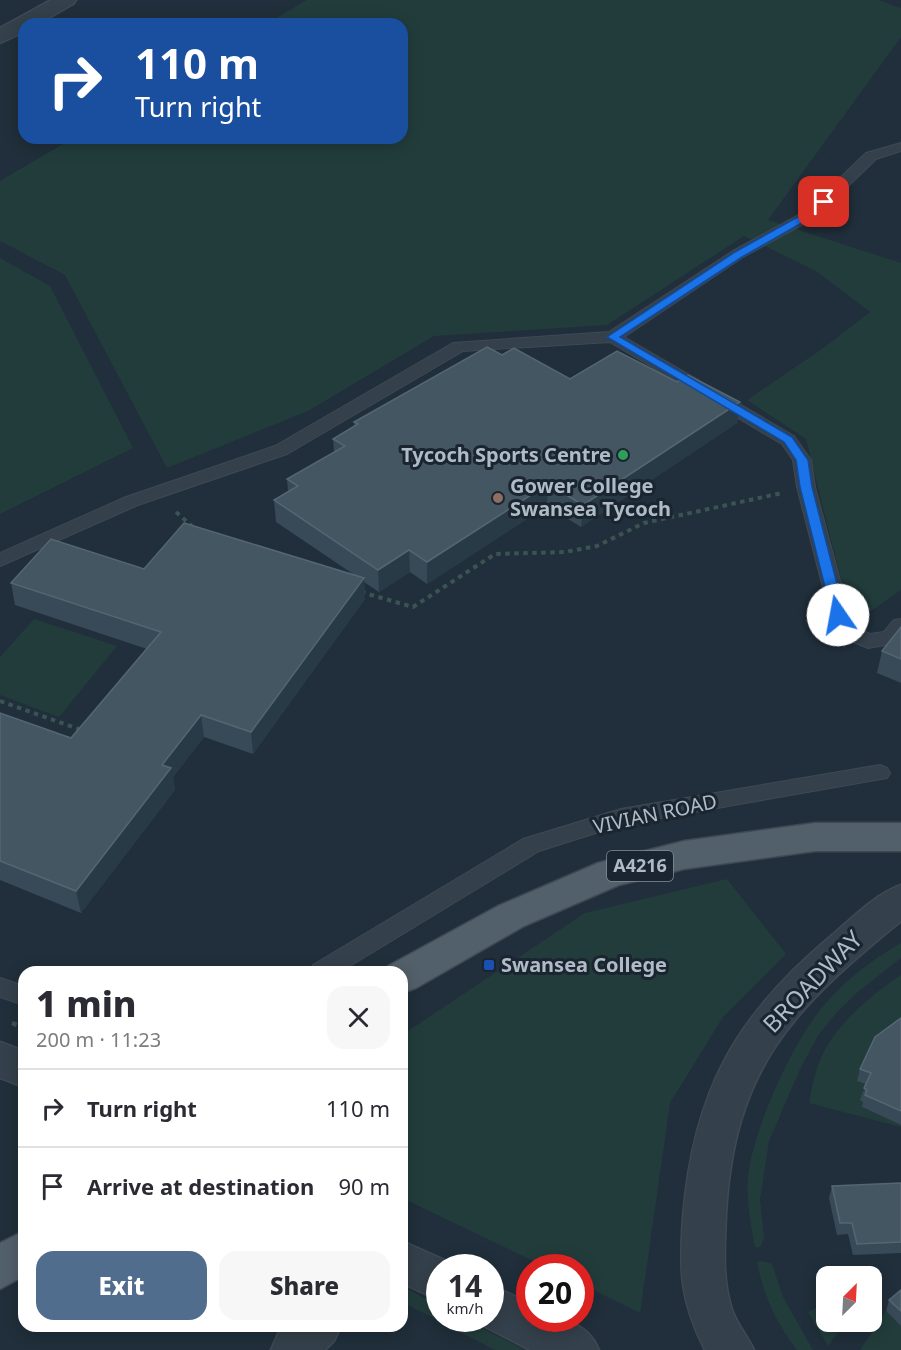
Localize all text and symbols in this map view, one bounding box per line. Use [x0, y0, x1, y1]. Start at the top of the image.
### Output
text: 110 m [135, 34, 259, 91]
icon: right [36, 42, 114, 120]
text: Turn right [135, 88, 261, 125]
pin [798, 176, 849, 227]
icon: arrive [807, 185, 840, 218]
place label: Tycoch Sports Centre [401, 441, 611, 468]
marker: Tycoch Sports Centre [616, 448, 630, 462]
place label: Gower College Swansea Tycoch [510, 472, 671, 522]
marker: Gower College Swansea Tycoch [491, 491, 505, 505]
position arrow [806, 583, 870, 647]
street label: VIVIAN ROAD [591, 787, 719, 840]
road number: A4216 [607, 851, 673, 881]
street label: BROADWAY [755, 922, 869, 1039]
place label: Swansea College [501, 951, 667, 978]
marker: Swansea College [482, 958, 496, 972]
text: 1 min [36, 979, 137, 1028]
button: close [327, 986, 390, 1049]
text: 200 m · 11:23 [36, 1026, 161, 1053]
icon: right [36, 1092, 69, 1125]
text: Turn right [87, 1093, 197, 1123]
text: 110 m [326, 1093, 390, 1123]
icon: arrive [36, 1170, 69, 1203]
text: Arrive at destination [87, 1171, 314, 1201]
text: 90 m [339, 1171, 390, 1201]
button: Exit [36, 1251, 207, 1320]
button: Share [219, 1251, 390, 1320]
speed limit sign: 20 [516, 1254, 594, 1332]
text: 14 [448, 1265, 482, 1306]
north arrow [816, 1266, 882, 1332]
map controls [816, 1266, 882, 1332]
text: km/h [447, 1298, 483, 1318]

